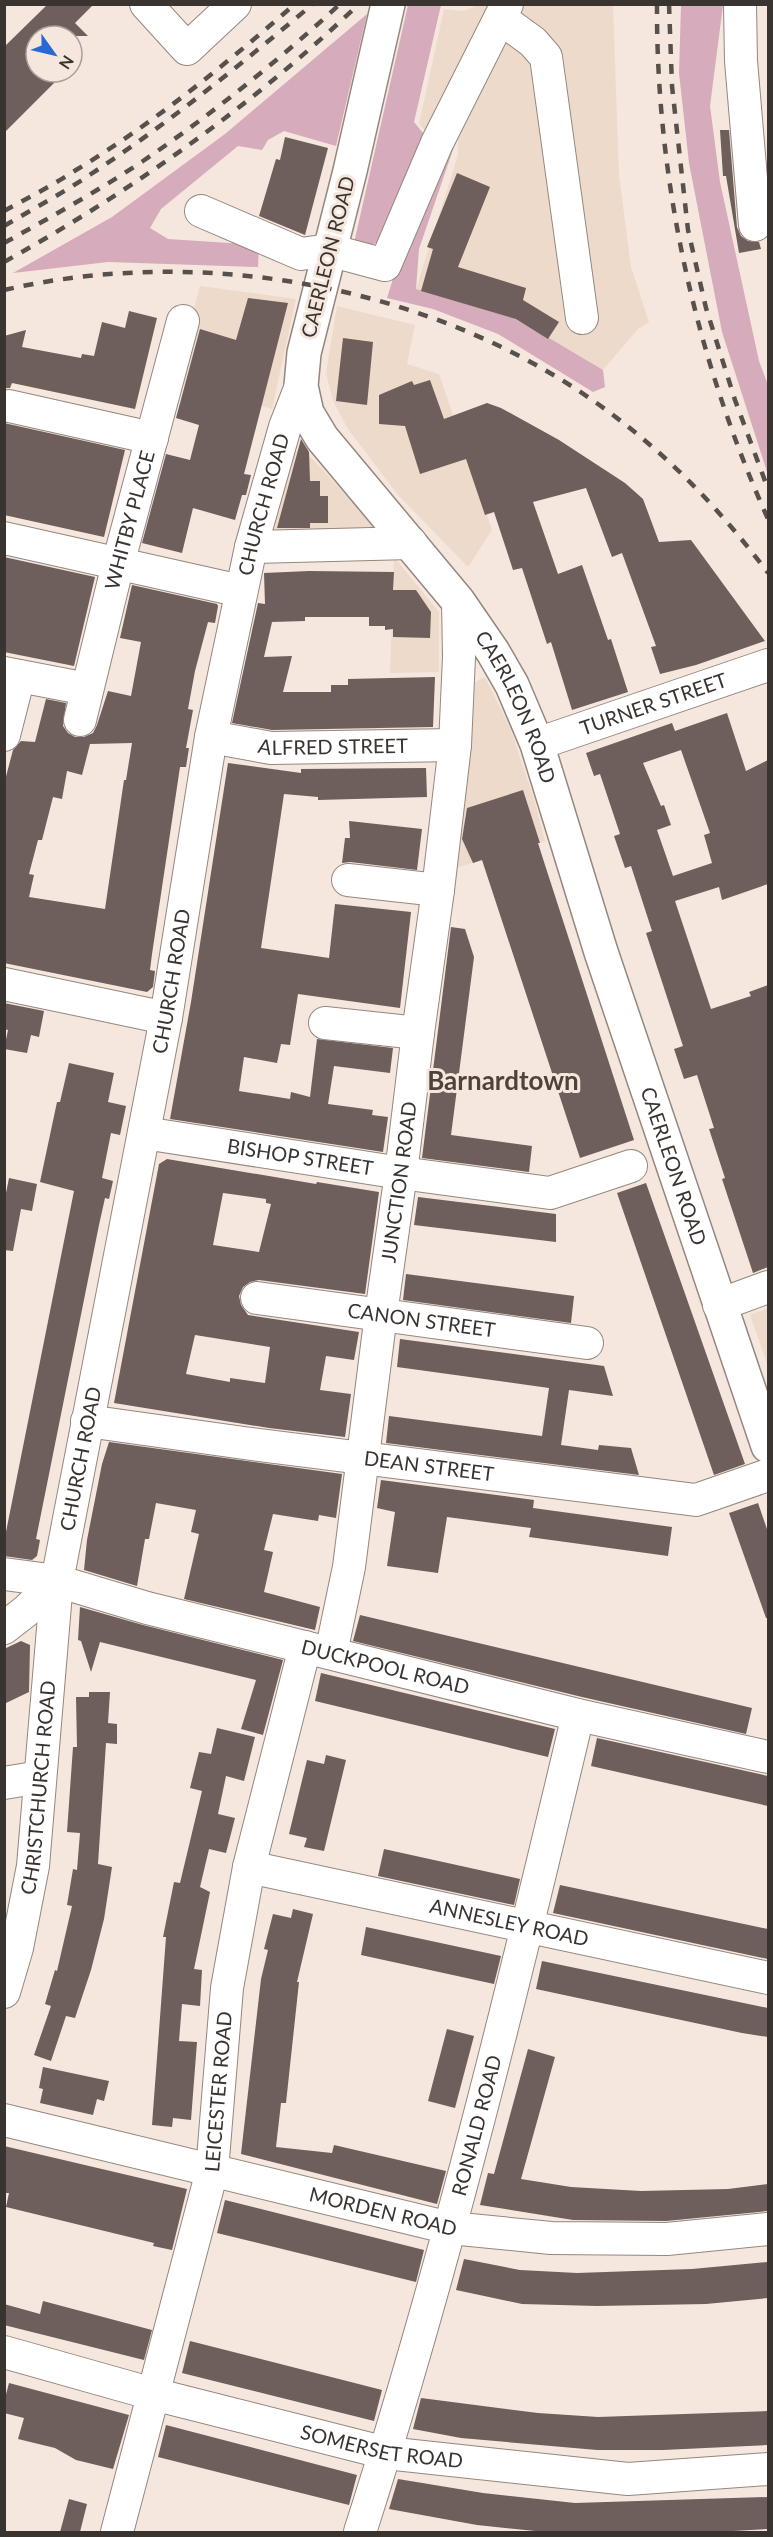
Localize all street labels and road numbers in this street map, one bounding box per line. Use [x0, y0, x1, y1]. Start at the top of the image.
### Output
street label: CAERLEON ROAD [295, 173, 359, 340]
street label: CHURCH ROAD [232, 430, 294, 577]
street label: WHITBY PLACE [99, 448, 159, 592]
street label: CAERLEON ROAD [471, 626, 561, 786]
street label: TURNER STREET [576, 667, 730, 739]
street label: ALFRED STREET [256, 733, 408, 759]
street label: CHURCH ROAD [146, 907, 194, 1055]
street label: CAERLEON ROAD [636, 1084, 712, 1248]
street label: JUNCTION ROAD [375, 1100, 421, 1264]
street label: BISHOP STREET [226, 1133, 375, 1180]
street label: CANON STREET [346, 1297, 497, 1341]
street label: CHURCH ROAD [54, 1384, 105, 1533]
street label: DEAN STREET [363, 1445, 496, 1485]
street label: DUCKPOOL ROAD [299, 1634, 472, 1699]
street label: CHRISTCHURCH ROAD [15, 1679, 60, 1897]
street label: ANNESLEY ROAD [428, 1893, 591, 1950]
street label: LEICESTER ROAD [199, 2010, 236, 2173]
street label: RONALD ROAD [446, 2052, 506, 2198]
street label: MORDEN ROAD [307, 2181, 460, 2240]
street label: SOMERSET ROAD [298, 2419, 464, 2472]

